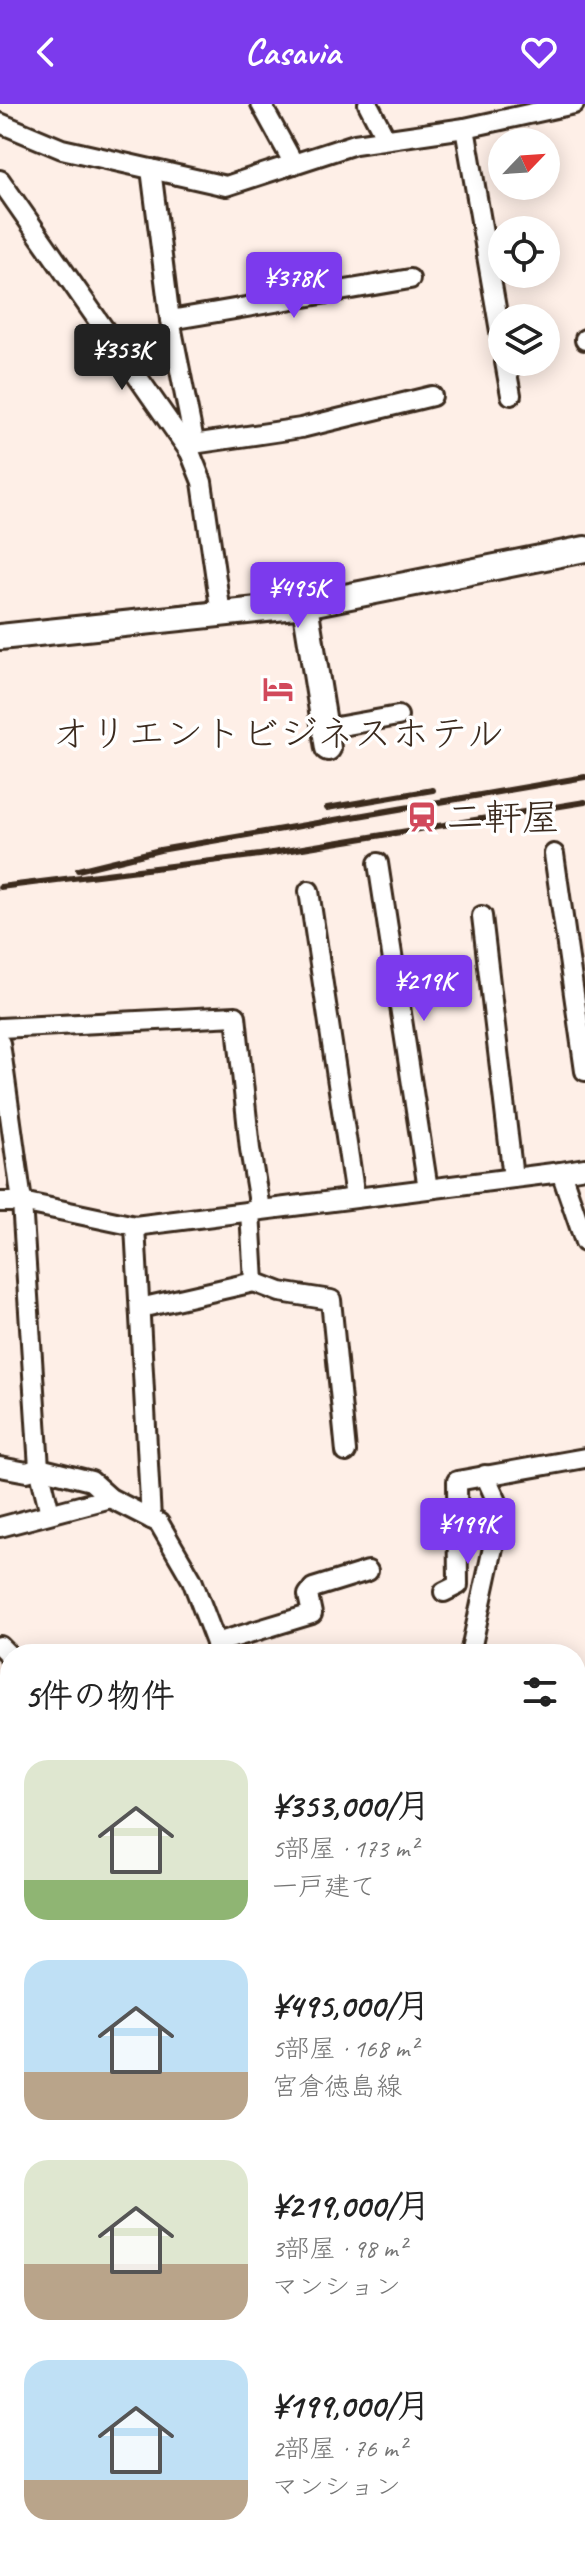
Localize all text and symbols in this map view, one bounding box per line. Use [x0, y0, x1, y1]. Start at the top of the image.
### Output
text: Casavia [245, 29, 340, 75]
icon: back [24, 30, 68, 74]
icon: heart [517, 30, 561, 74]
north arrow [488, 128, 560, 200]
map controls [488, 128, 560, 376]
button: locate [488, 216, 560, 288]
pin: ¥378K [238, 252, 350, 320]
text: ¥378K [264, 261, 324, 294]
button: layers [488, 304, 560, 376]
pin: ¥353K [66, 324, 178, 392]
text: ¥353K [92, 333, 152, 366]
pin: ¥495K [242, 562, 354, 630]
text: ¥495K [268, 571, 328, 604]
hotel icon: オリエントビジネスホテル [261, 672, 295, 706]
place label: オリエントビジネスホテル [52, 710, 504, 757]
place label: 二軒屋 [446, 794, 560, 841]
station icon: 二軒屋 [405, 800, 439, 834]
pin: ¥219K [368, 955, 480, 1023]
text: ¥219K [394, 964, 454, 997]
pin: ¥199K [412, 1498, 524, 1566]
text: ¥199K [438, 1507, 498, 1540]
icon: filters [518, 1670, 562, 1714]
text: 5件の物件 [24, 1674, 175, 1717]
text: ¥353,000/月 [272, 1784, 431, 1827]
icon: home [88, 1792, 184, 1888]
text: 5部屋 · 173 m² [272, 1832, 417, 1865]
text: 一戸建て [272, 1870, 376, 1903]
text: ¥495,000/月 [272, 1984, 430, 2027]
icon: home [88, 1992, 184, 2088]
text: 5部屋 · 168 m² [272, 2032, 417, 2065]
text: 宮倉徳島線 [272, 2070, 402, 2103]
text: ¥219,000/月 [272, 2184, 431, 2227]
icon: home [88, 2192, 184, 2288]
text: 3部屋 · 98 m² [272, 2232, 406, 2265]
text: マンション [272, 2270, 401, 2303]
text: ¥199,000/月 [272, 2384, 430, 2427]
icon: home [88, 2392, 184, 2488]
text: 2部屋 · 76 m² [272, 2432, 406, 2465]
text: マンション [272, 2470, 401, 2503]

